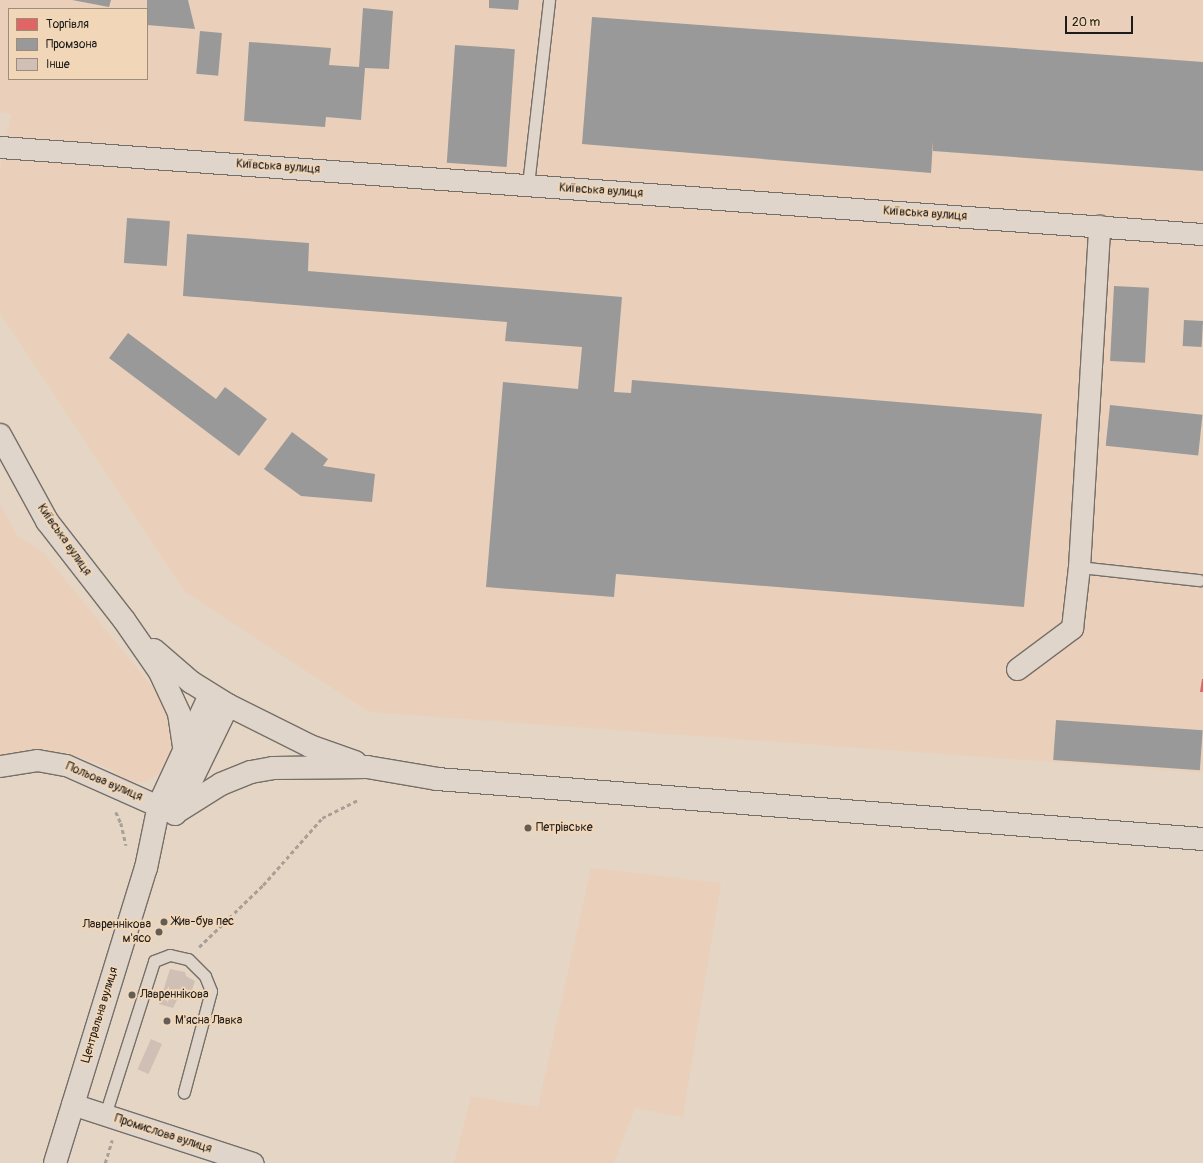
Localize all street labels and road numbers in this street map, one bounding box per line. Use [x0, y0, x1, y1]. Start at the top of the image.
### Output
street label: Київська вулиця [236, 157, 320, 177]
street label: Київська вулиця [559, 181, 643, 201]
street label: Київська вулиця [883, 204, 967, 224]
street label: Київська вулиця [34, 501, 94, 579]
street label: Польова вулиця [64, 759, 144, 805]
street label: Центральна вулиця [79, 965, 121, 1065]
street label: Промислова вулиця [113, 1111, 213, 1157]

